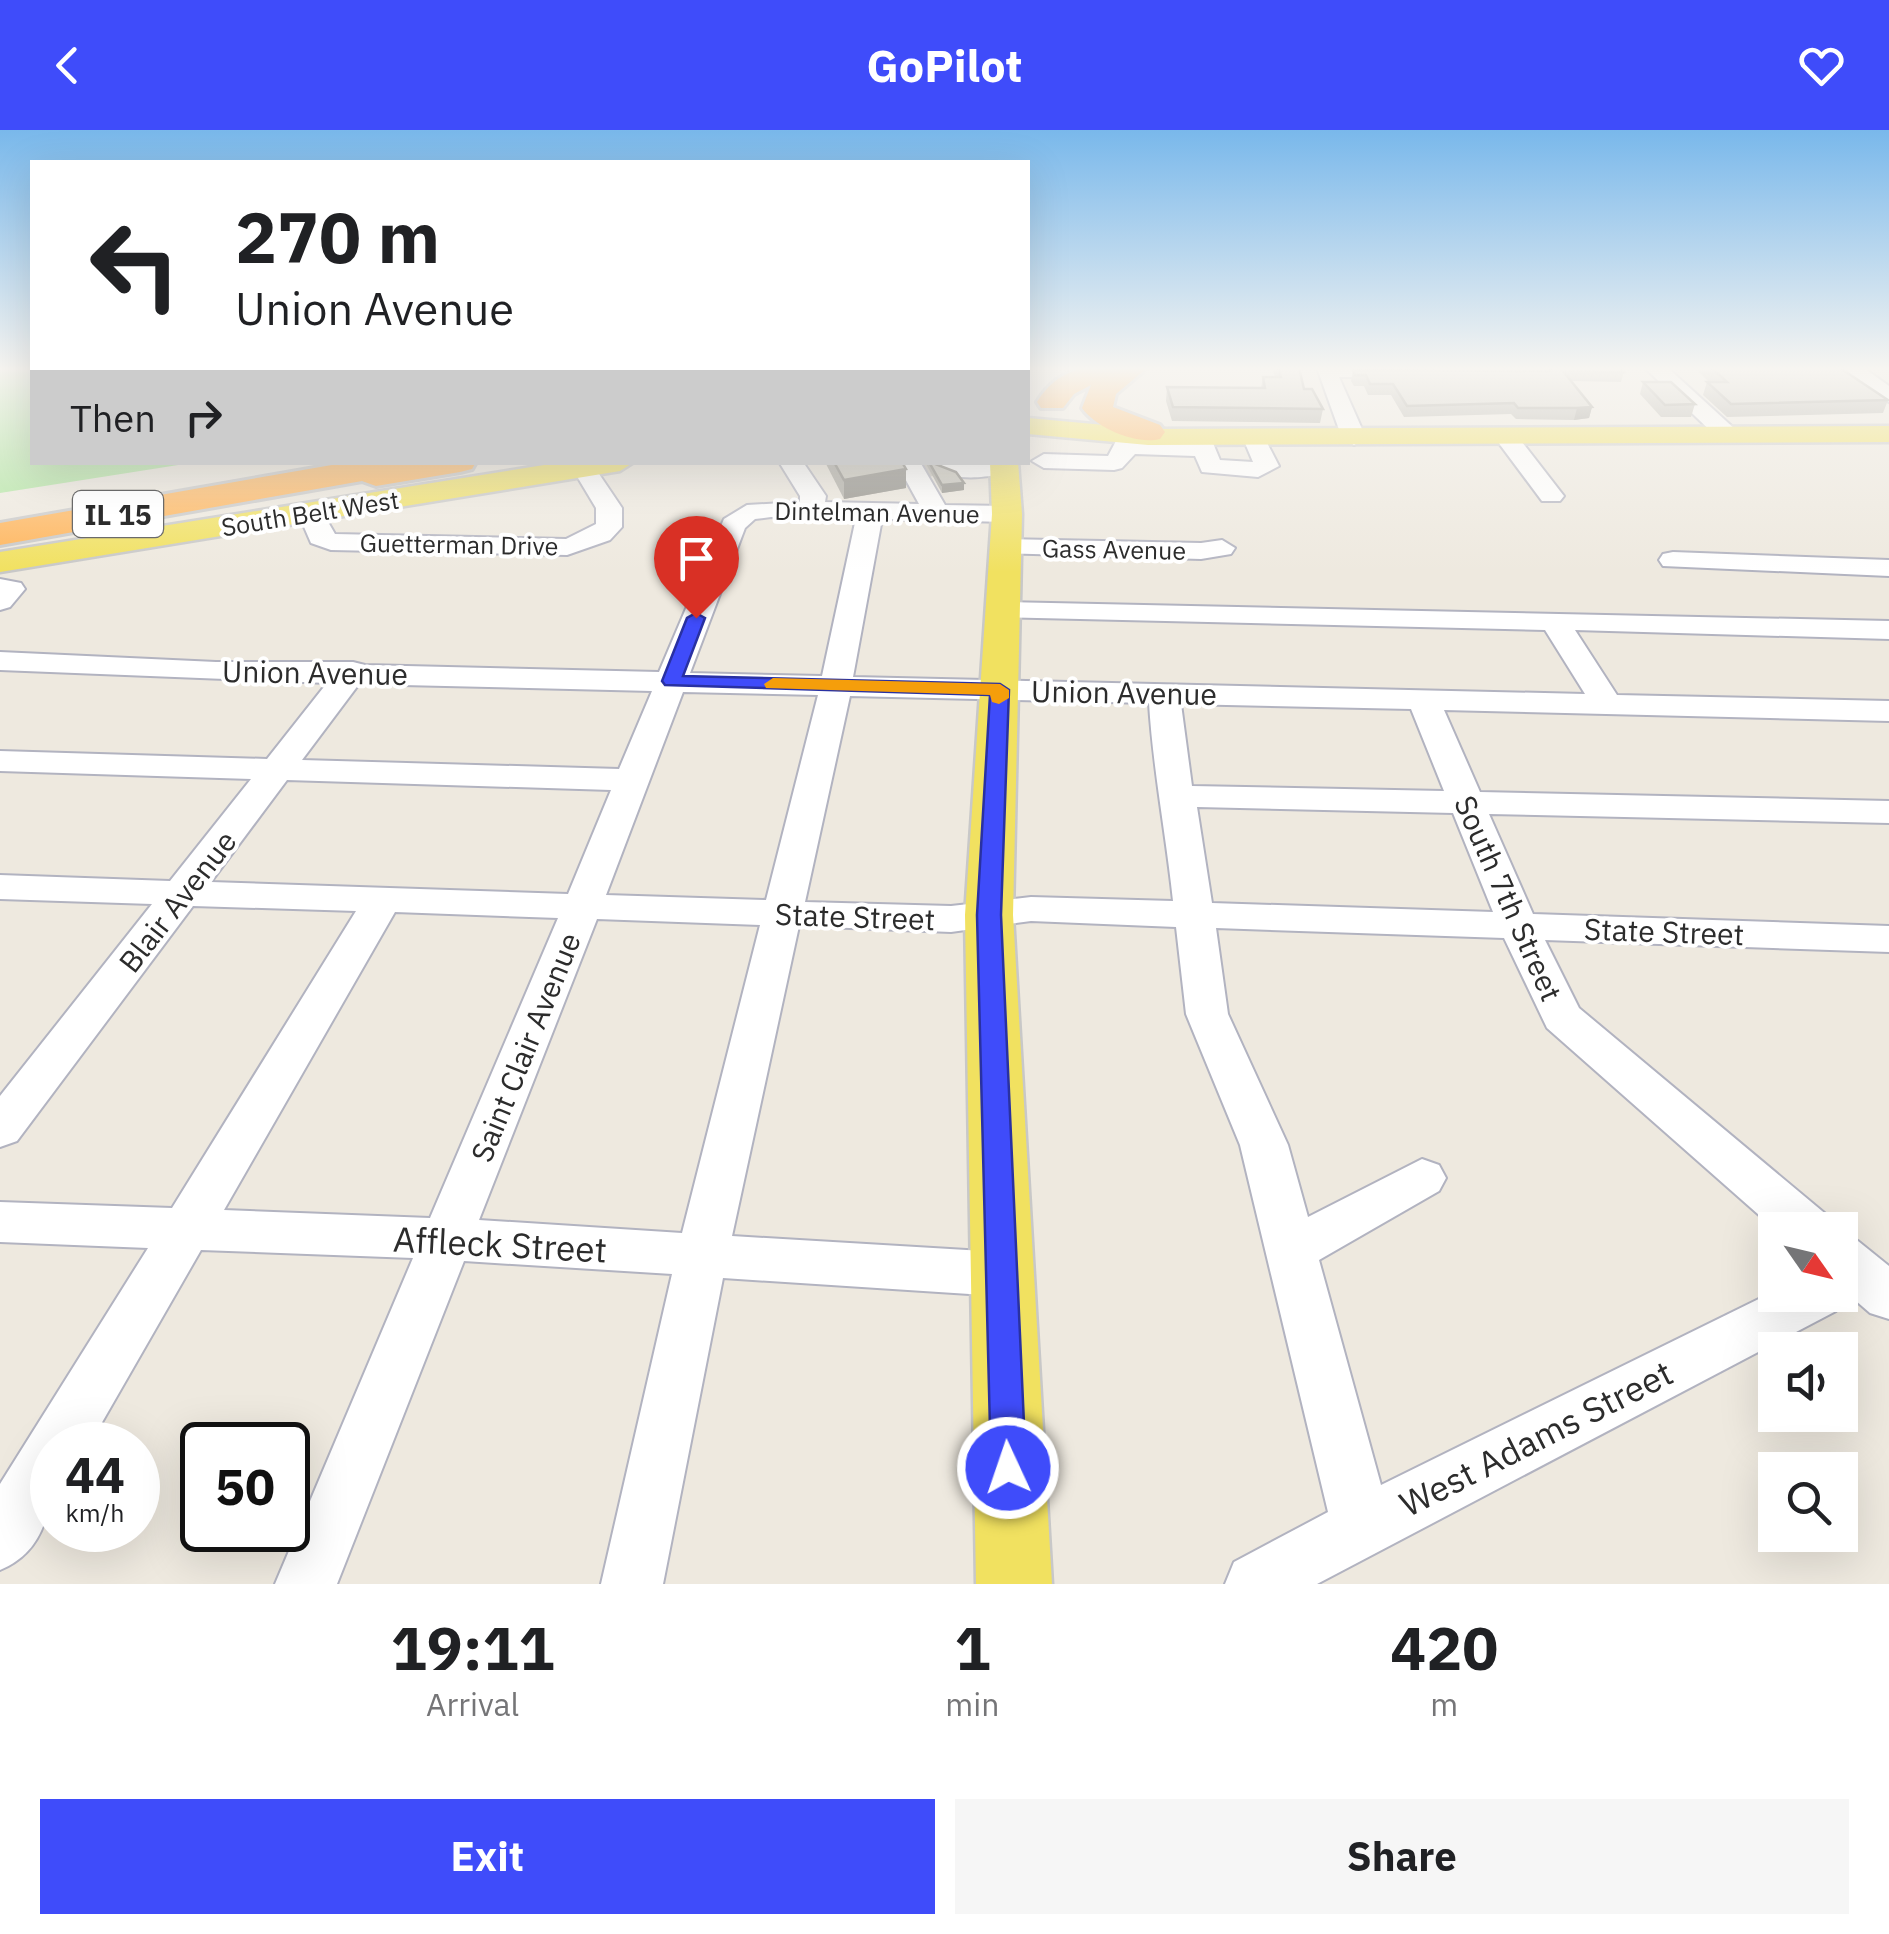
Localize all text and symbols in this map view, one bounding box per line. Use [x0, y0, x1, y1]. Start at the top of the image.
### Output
text: GoPilot [866, 36, 1023, 94]
icon: back [40, 38, 95, 93]
icon: heart [1794, 38, 1849, 93]
text: 270 m [235, 191, 440, 282]
icon: left [70, 200, 200, 330]
text: Union Avenue [235, 279, 514, 337]
icon: right [176, 390, 231, 445]
text: Then [70, 393, 156, 442]
street label: South Belt West [219, 483, 401, 543]
road number: IL 15 [73, 491, 163, 537]
street label: Dintelman Avenue [774, 494, 980, 530]
pin [654, 516, 739, 619]
street label: Guetterman Drive [359, 526, 559, 562]
icon: arrive [669, 531, 724, 586]
street label: Gass Avenue [1042, 531, 1186, 567]
street label: Union Avenue [222, 651, 408, 693]
street label: Union Avenue [1031, 671, 1217, 713]
street label: South 7th Street [1446, 789, 1572, 1007]
street label: Blair Avenue [109, 822, 245, 980]
street label: State Street [774, 894, 936, 938]
street label: State Street [1583, 909, 1745, 953]
street label: Saint Clair Avenue [461, 926, 589, 1168]
north arrow [1758, 1212, 1858, 1312]
map controls [1758, 1212, 1858, 1552]
street label: Affleck Street [392, 1215, 608, 1273]
button: sound [1758, 1332, 1858, 1432]
street label: West Adams Street [1392, 1349, 1680, 1527]
position arrow [956, 1416, 1060, 1520]
speed limit sign: 50 [180, 1422, 310, 1552]
text: 44 [65, 1442, 125, 1507]
button: search [1758, 1452, 1858, 1552]
text: km/h [66, 1496, 124, 1529]
text: 19:11 [391, 1608, 555, 1687]
text: 1 [954, 1608, 990, 1687]
text: 420 [1390, 1608, 1498, 1687]
text: Arrival [426, 1683, 519, 1725]
text: min [945, 1683, 999, 1725]
text: m [1430, 1683, 1458, 1725]
button: Exit [40, 1799, 935, 1914]
button: Share [955, 1799, 1849, 1914]

